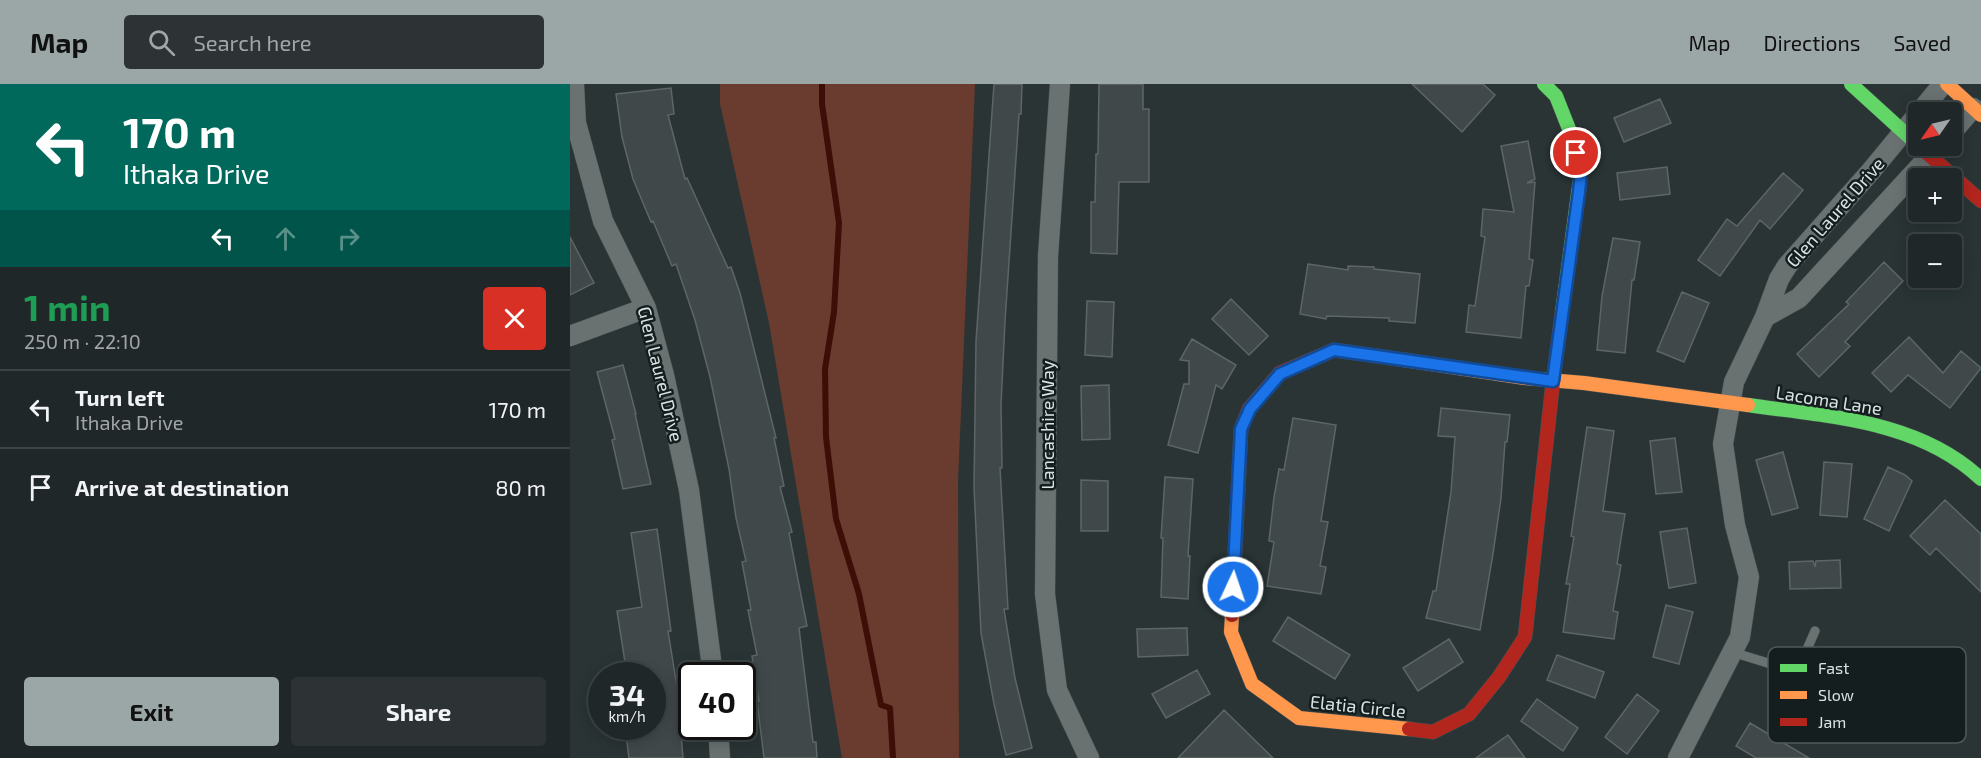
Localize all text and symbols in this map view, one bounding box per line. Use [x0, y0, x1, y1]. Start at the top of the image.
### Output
search box [124, 15, 544, 69]
text: Map [30, 25, 88, 59]
icon: search [145, 26, 178, 59]
text: Search here [193, 29, 312, 55]
text: Map [1688, 30, 1731, 55]
text: Directions [1764, 30, 1860, 55]
text: Saved [1893, 30, 1951, 55]
north arrow [1908, 102, 1962, 156]
map controls [1908, 102, 1962, 288]
text: 170 m [123, 106, 236, 156]
icon: left [24, 108, 102, 186]
pin [1550, 127, 1601, 178]
icon: arrive [1559, 136, 1592, 169]
street label: Glen Laurel Drive [1781, 153, 1889, 271]
text: Ithaka Drive [123, 157, 270, 189]
button: + [1908, 168, 1962, 222]
icon: left [206, 222, 239, 255]
icon: ahead [269, 222, 302, 255]
icon: right [332, 222, 365, 255]
button: − [1908, 234, 1962, 288]
text: 1 min [24, 285, 111, 328]
button: close [483, 287, 546, 350]
street label: Glen Laurel Drive [634, 304, 688, 444]
text: 250 m · 22:10 [24, 329, 141, 353]
street label: Lancashire Way [1036, 360, 1058, 490]
street label: Lacoma Lane [1774, 381, 1884, 419]
text: Turn left [75, 384, 164, 410]
icon: left [24, 393, 57, 426]
text: 170 m [489, 396, 546, 422]
text: Ithaka Drive [75, 410, 184, 434]
icon: arrive [24, 471, 57, 504]
text: Arrive at destination [75, 474, 289, 500]
text: 80 m [495, 474, 546, 500]
position arrow [1201, 555, 1265, 619]
legend [1768, 647, 1966, 743]
text: Fast [1818, 658, 1849, 677]
speed limit sign: 40 [678, 662, 756, 740]
text: 34 [609, 676, 645, 712]
button: Exit [24, 677, 279, 746]
button: Share [291, 677, 546, 746]
text: Slow [1818, 685, 1854, 704]
street label: Elatia Circle [1309, 690, 1407, 722]
text: km/h [608, 707, 646, 725]
text: Jam [1818, 712, 1846, 731]

